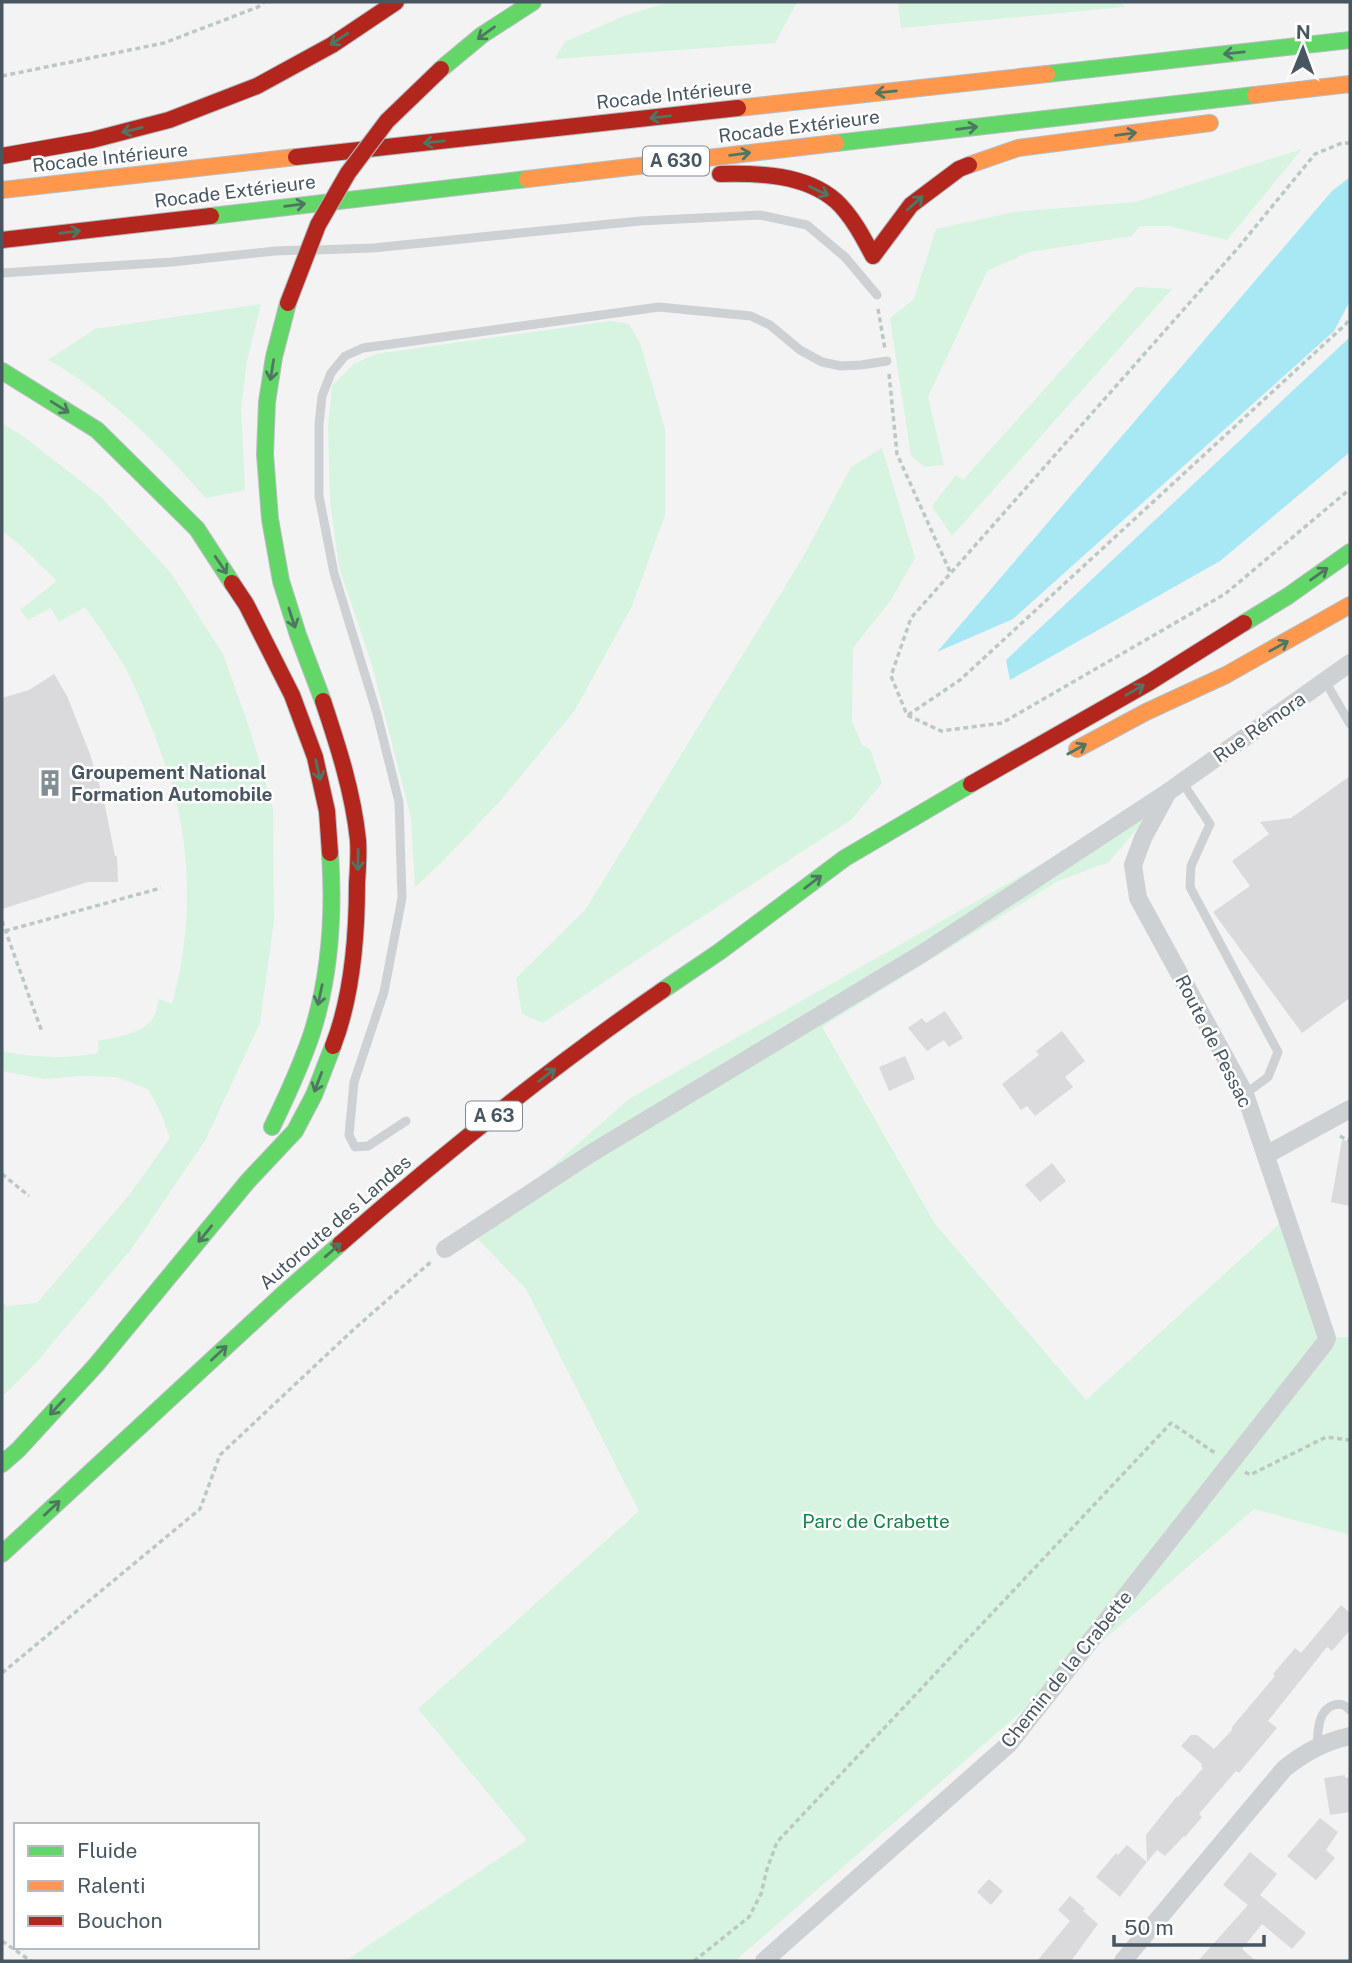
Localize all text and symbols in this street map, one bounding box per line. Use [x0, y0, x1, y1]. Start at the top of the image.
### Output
north arrow [1268, 14, 1338, 84]
text: N [1296, 21, 1311, 43]
one-way arrow [476, 25, 495, 40]
one-way arrow [330, 32, 349, 47]
one-way arrow [1223, 47, 1246, 60]
street label: Rocade Intérieure [595, 75, 753, 113]
one-way arrow [875, 86, 898, 99]
street label: Rocade Extérieure [717, 105, 881, 147]
one-way arrow [649, 111, 672, 124]
one-way arrow [955, 121, 977, 134]
one-way arrow [121, 124, 143, 137]
one-way arrow [1114, 127, 1137, 140]
one-way arrow [423, 136, 445, 149]
street label: Rocade Intérieure [31, 138, 189, 176]
road number: A 630 [643, 146, 709, 176]
one-way arrow [729, 147, 751, 160]
street label: Rocade Extérieure [153, 170, 317, 212]
one-way arrow [808, 184, 829, 198]
one-way arrow [906, 195, 924, 211]
one-way arrow [284, 199, 306, 212]
one-way arrow [58, 225, 80, 238]
one-way arrow [265, 358, 278, 381]
one-way arrow [49, 401, 69, 415]
one-way arrow [213, 555, 228, 574]
one-way arrow [1309, 567, 1328, 581]
one-way arrow [287, 607, 300, 629]
one-way arrow [1269, 639, 1289, 653]
one-way arrow [1124, 683, 1144, 697]
street label: Rue Rémora [1209, 687, 1309, 767]
one-way arrow [1066, 742, 1087, 755]
one-way arrow [311, 758, 325, 781]
place label: Groupement National Formation Automobile [71, 761, 273, 805]
building icon: Groupement National Formation Automobile [35, 768, 65, 798]
one-way arrow [351, 848, 365, 871]
one-way arrow [803, 874, 822, 889]
street label: Route de Pessac [1171, 971, 1257, 1111]
one-way arrow [313, 983, 327, 1006]
one-way arrow [537, 1068, 556, 1082]
one-way arrow [311, 1071, 324, 1093]
road number: A 63 [466, 1101, 522, 1130]
street label: Autoroute des Landes [255, 1150, 415, 1294]
one-way arrow [197, 1224, 212, 1242]
one-way arrow [324, 1242, 342, 1258]
one-way arrow [210, 1345, 228, 1361]
one-way arrow [49, 1398, 66, 1415]
one-way arrow [43, 1499, 60, 1516]
park label: Parc de Crabette [802, 1510, 950, 1532]
street label: Chemin de la Crabette [996, 1586, 1136, 1752]
legend [14, 1823, 259, 1949]
text: Fluide [77, 1838, 137, 1863]
text: Ralenti [77, 1873, 145, 1898]
scale bar [1114, 1904, 1264, 1948]
text: Bouchon [77, 1908, 163, 1933]
text: 50 m [1124, 1915, 1174, 1940]

